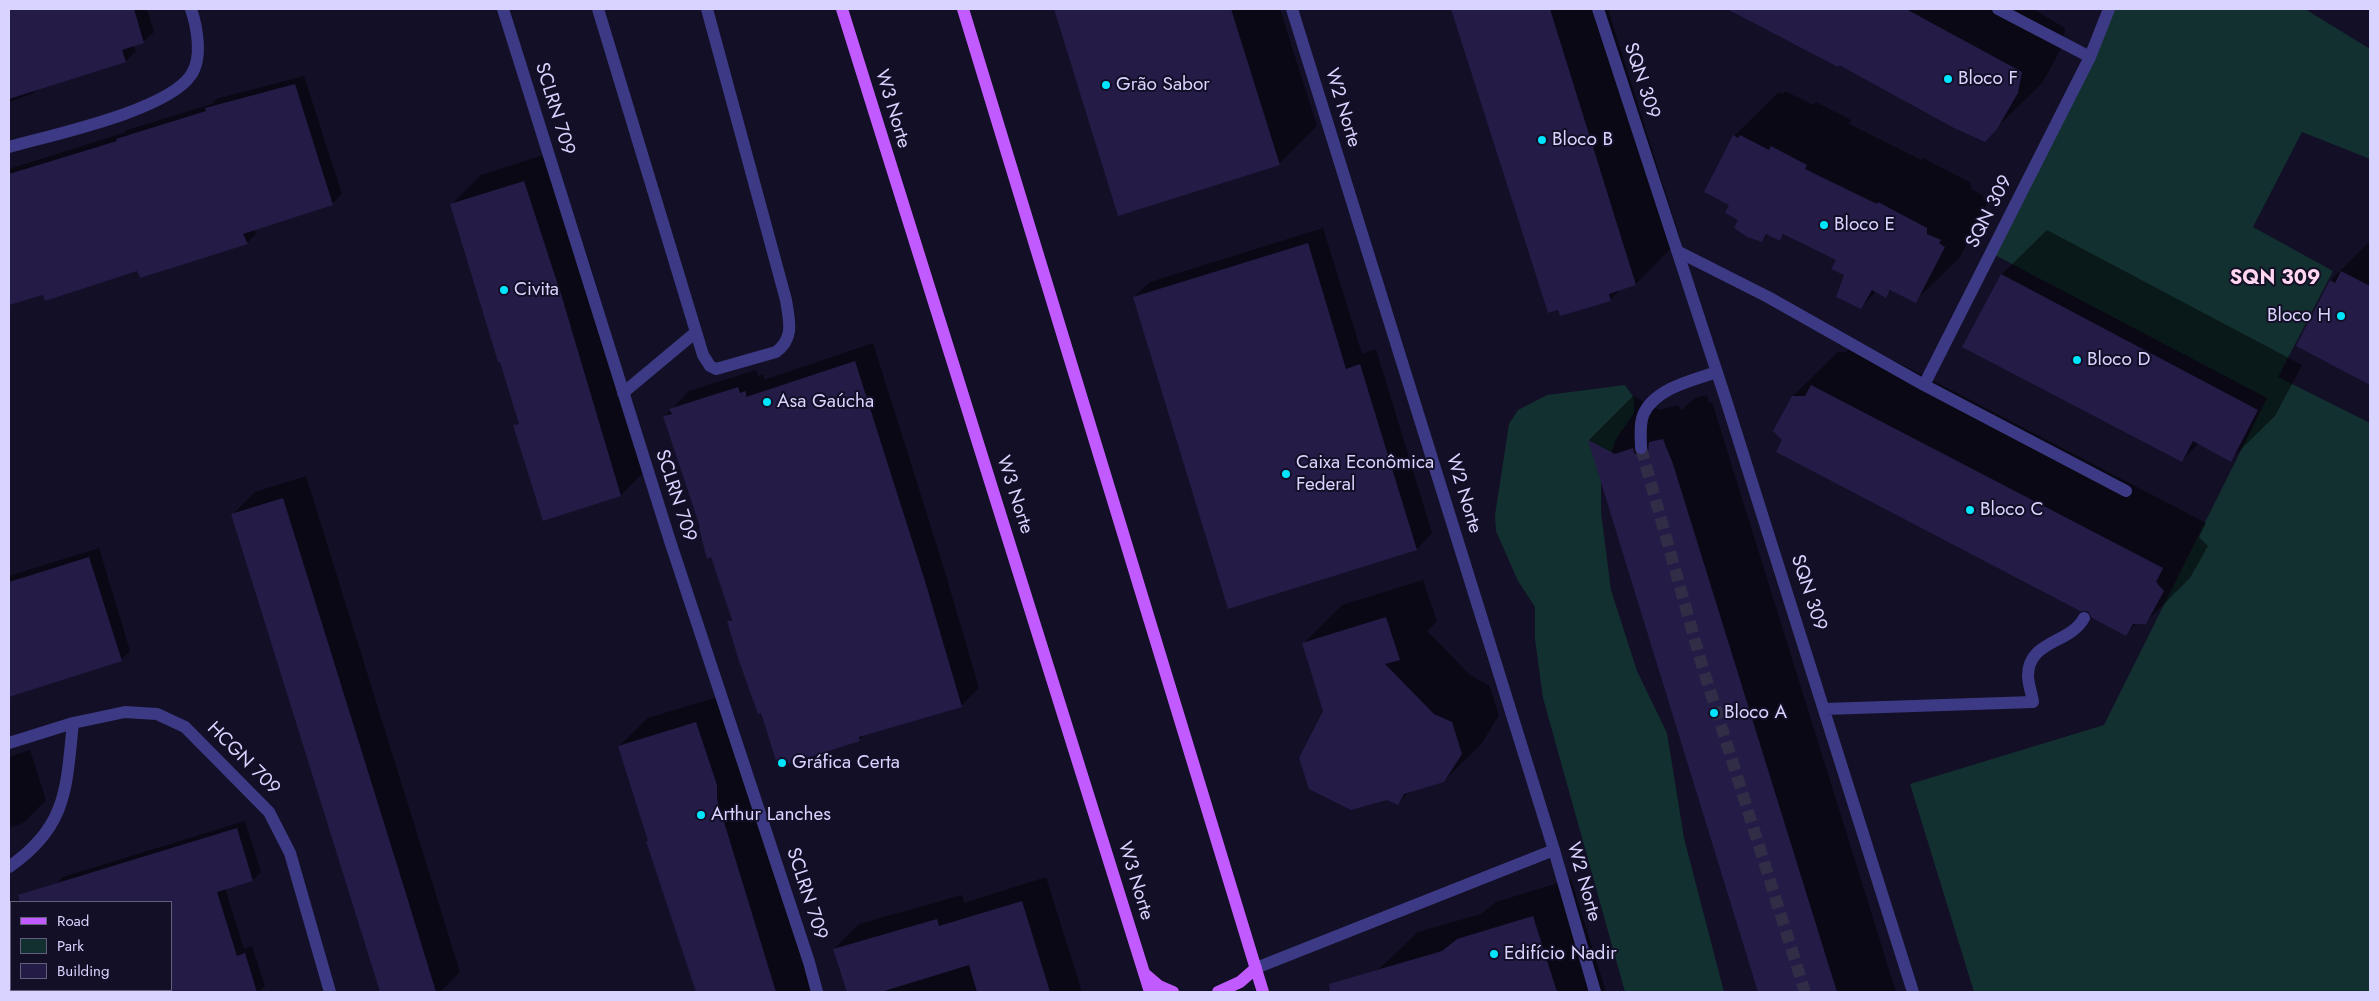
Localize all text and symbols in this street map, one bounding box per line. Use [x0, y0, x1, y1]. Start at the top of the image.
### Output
street label: SQN 309 [1618, 40, 1664, 122]
street label: SCLRN 709 [529, 60, 579, 158]
street label: W2 Norte [1319, 66, 1365, 150]
street label: W3 Norte [869, 67, 915, 151]
place label: Bloco F [1958, 68, 2018, 90]
marker: Bloco F [1942, 73, 1954, 85]
place label: Grão Sabor [1116, 74, 1210, 96]
marker: Grão Sabor [1100, 79, 1112, 91]
place label: Bloco B [1552, 129, 1613, 151]
marker: Bloco B [1536, 134, 1548, 146]
street label: SQN 309 [1962, 172, 2018, 252]
place label: Bloco E [1834, 214, 1895, 236]
marker: Bloco E [1818, 219, 1830, 231]
district label: SQN 309 [2230, 267, 2320, 291]
place label: Civita [514, 279, 559, 301]
marker: Civita [498, 284, 510, 296]
place label: Bloco H [2267, 305, 2331, 327]
marker: Bloco H [2335, 310, 2347, 322]
place label: Bloco D [2087, 349, 2150, 371]
marker: Bloco D [2071, 354, 2083, 366]
place label: Asa Gaúcha [777, 391, 874, 413]
marker: Asa Gaúcha [761, 396, 773, 408]
street label: SCLRN 709 [649, 447, 701, 545]
place label: Caixa Econômica Federal [1296, 452, 1434, 496]
street label: W2 Norte [1440, 452, 1486, 536]
street label: W3 Norte [991, 453, 1037, 537]
marker: Caixa Econômica Federal [1280, 468, 1292, 480]
place label: Bloco C [1980, 499, 2044, 521]
marker: Bloco C [1964, 504, 1976, 516]
street label: SQN 309 [1785, 552, 1831, 634]
place label: Bloco A [1724, 702, 1787, 724]
marker: Bloco A [1708, 707, 1720, 719]
street label: HCGN 709 [202, 718, 284, 800]
place label: Gráfica Certa [792, 752, 900, 774]
marker: Gráfica Certa [776, 757, 788, 769]
place label: Arthur Lanches [711, 804, 831, 826]
marker: Arthur Lanches [695, 809, 707, 821]
street label: W3 Norte [1112, 839, 1158, 923]
street label: W2 Norte [1561, 840, 1605, 924]
street label: SCLRN 709 [780, 845, 832, 943]
legend [10, 901, 172, 991]
text: Road [57, 910, 89, 932]
text: Park [57, 935, 84, 957]
place label: Edifício Nadir [1504, 943, 1617, 965]
marker: Edifício Nadir [1488, 948, 1500, 960]
text: Building [57, 960, 109, 982]

